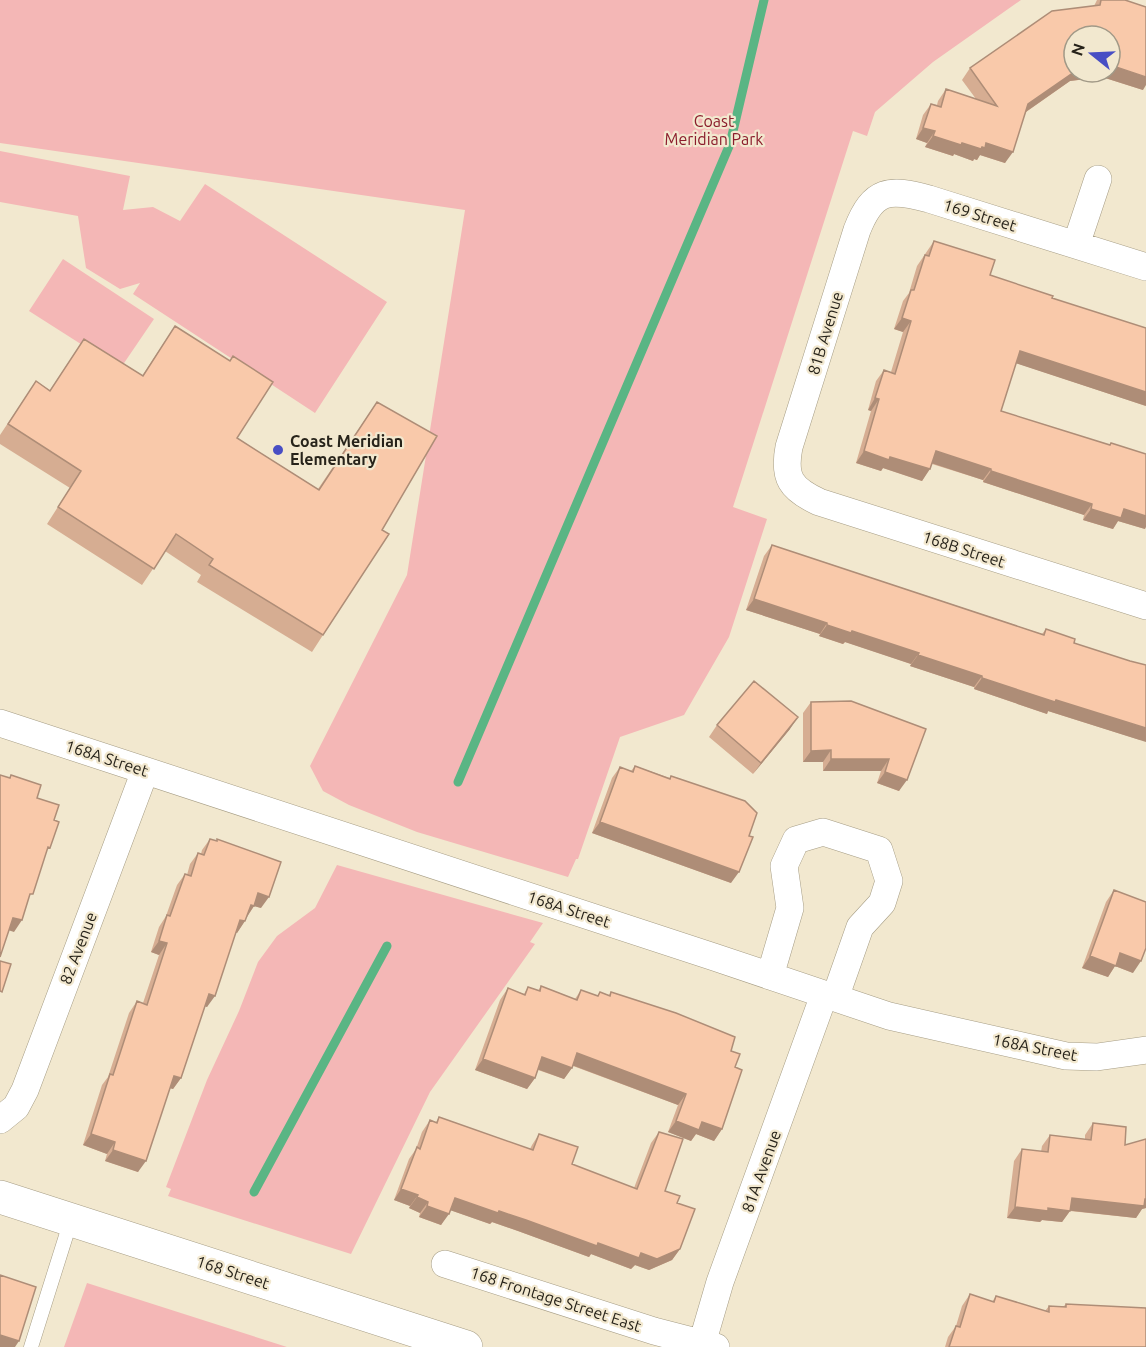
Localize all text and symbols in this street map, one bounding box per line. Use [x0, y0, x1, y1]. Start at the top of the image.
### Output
north arrow [1062, 24, 1122, 84]
text: N [1067, 41, 1088, 58]
park label: Coast Meridian Park [665, 112, 763, 148]
street label: 169 Street [941, 195, 1019, 235]
street label: 81B Avenue [804, 289, 846, 377]
place label: Coast Meridian Elementary [290, 432, 403, 468]
marker: Coast Meridian Elementary [271, 443, 285, 457]
street label: 168B Street [921, 527, 1008, 571]
street label: 168A Street [63, 736, 151, 780]
street label: 168A Street [525, 887, 613, 931]
street label: 82 Avenue [56, 909, 100, 987]
street label: 168A Street [991, 1030, 1080, 1064]
street label: 81A Avenue [738, 1128, 784, 1214]
street label: 168 Street [194, 1252, 272, 1292]
street label: 168 Frontage Street East [468, 1263, 644, 1335]

